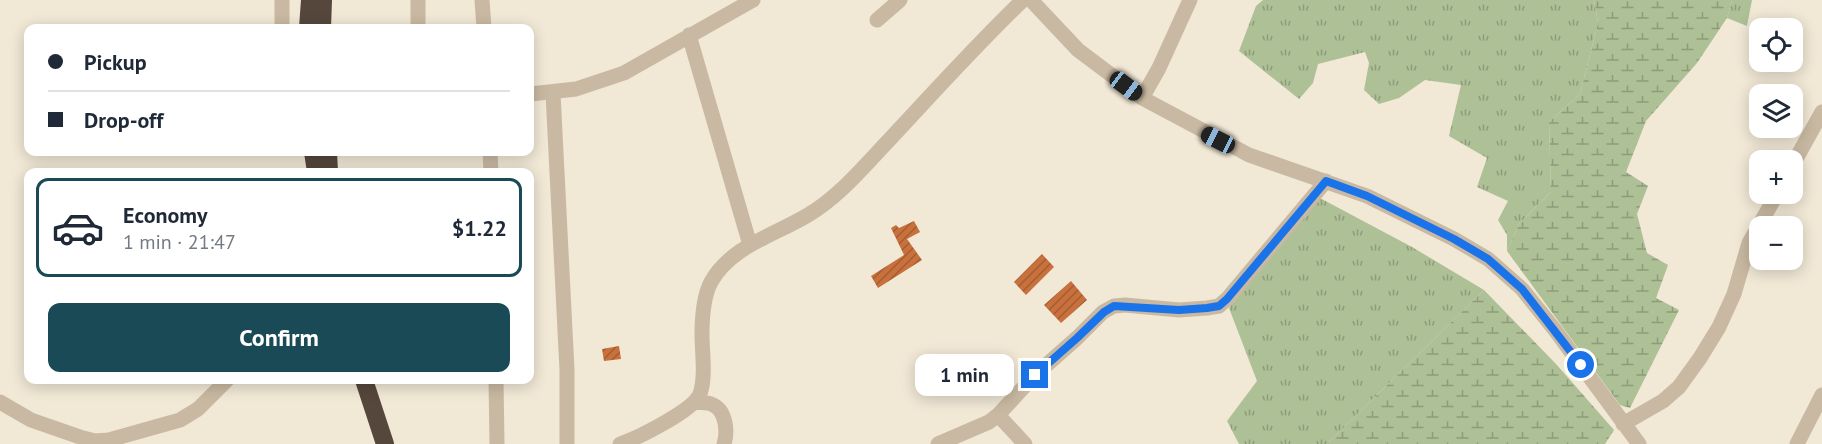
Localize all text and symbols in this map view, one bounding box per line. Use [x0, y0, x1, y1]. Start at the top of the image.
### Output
map controls [1749, 18, 1803, 270]
button: locate [1749, 18, 1803, 72]
text: Pickup [84, 48, 147, 76]
car [1106, 68, 1146, 104]
button: layers [1749, 84, 1803, 138]
text: Drop-off [84, 106, 163, 134]
car [1198, 124, 1238, 156]
button: + [1749, 150, 1803, 204]
icon: car [51, 201, 105, 255]
text: Economy [123, 201, 207, 229]
text: $1.22 [452, 214, 507, 242]
button: − [1749, 216, 1803, 270]
text: 1 min · 21:47 [123, 229, 236, 255]
button: Confirm [48, 303, 510, 372]
route start [1567, 351, 1594, 378]
callout: 1 min [915, 354, 1014, 396]
route end [1021, 361, 1048, 388]
text: 1 min [940, 362, 989, 388]

